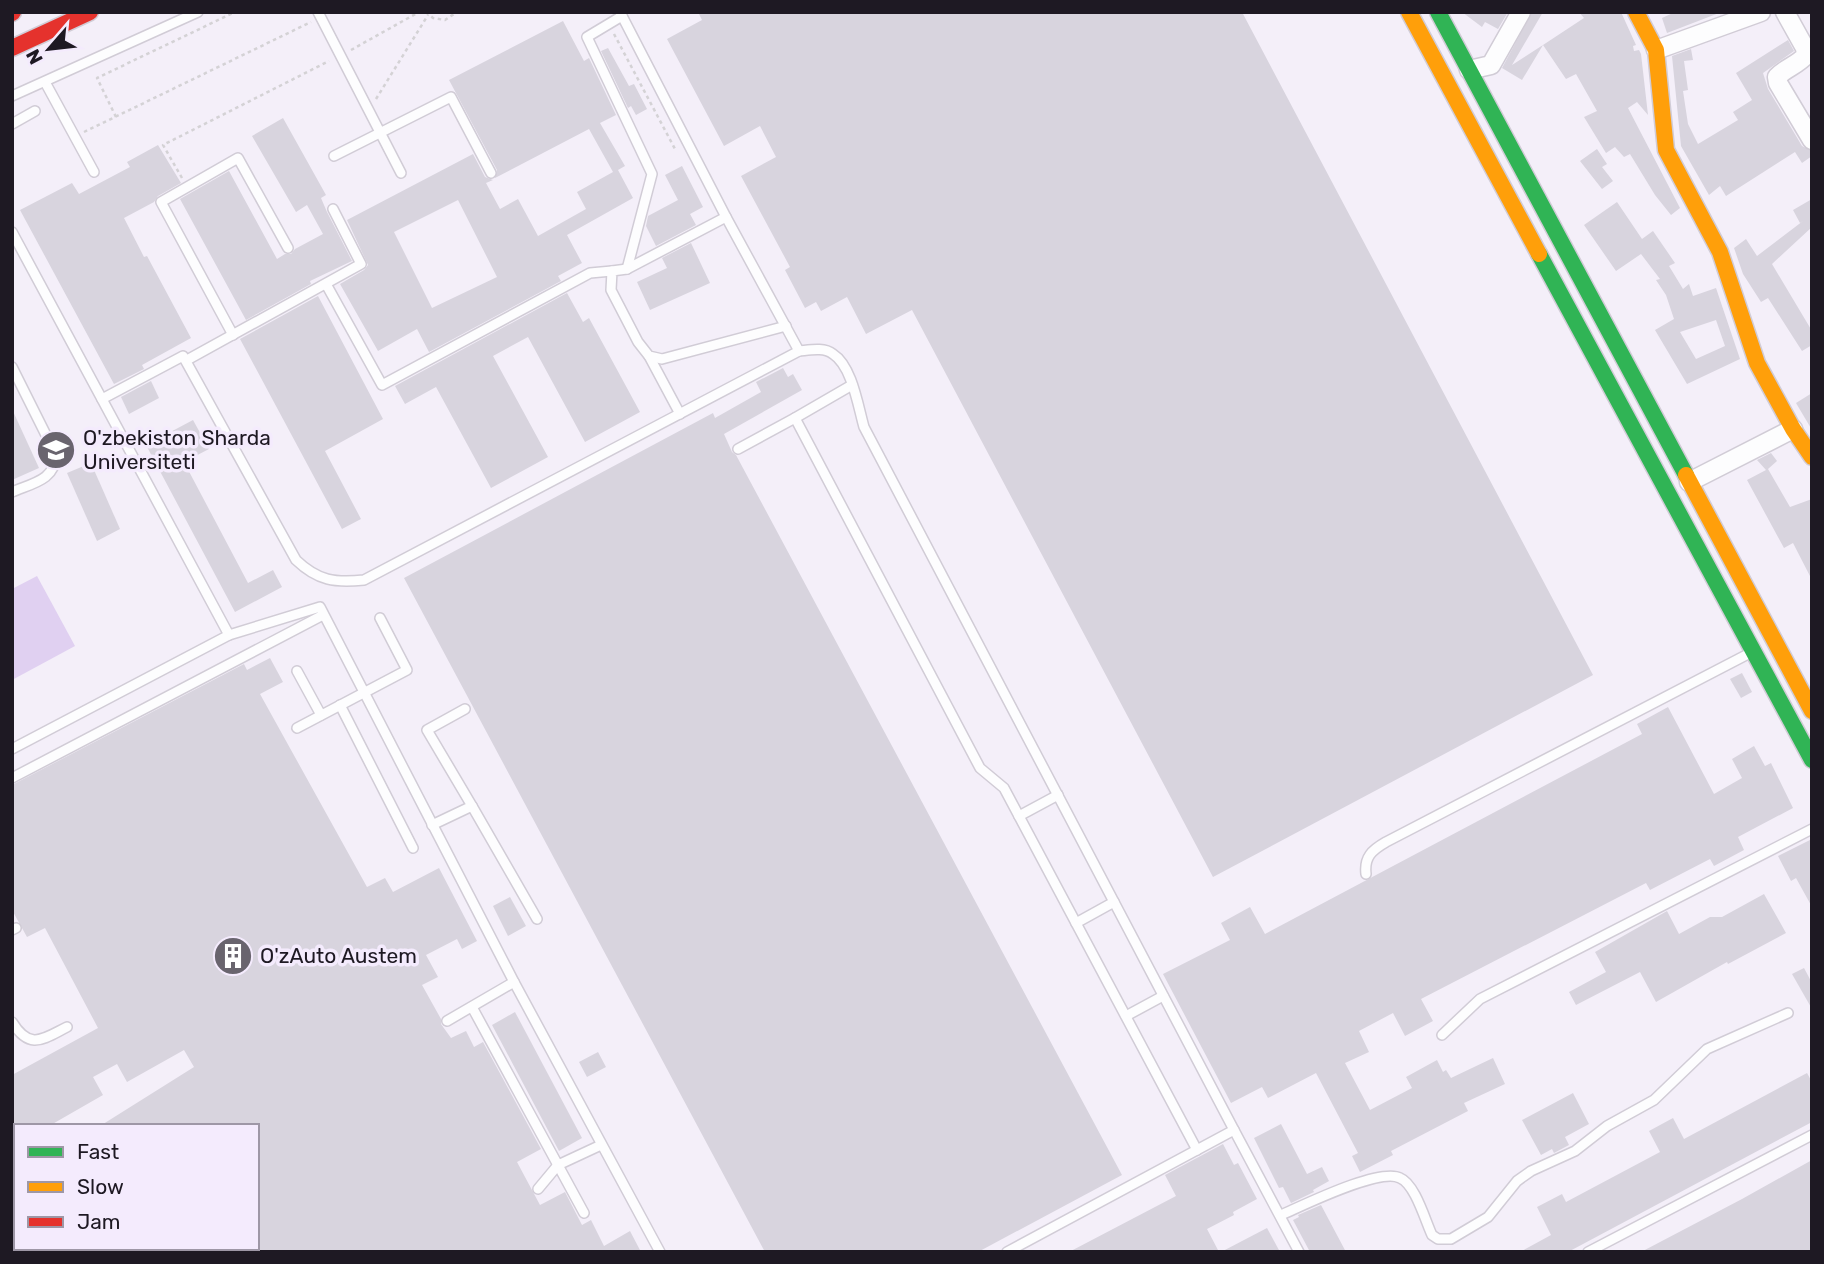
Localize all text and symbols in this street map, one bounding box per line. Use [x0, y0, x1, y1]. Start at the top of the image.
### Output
north arrow [14, 14, 84, 84]
text: N [21, 45, 48, 68]
place label: O'zbekiston Sharda Universiteti [83, 425, 271, 474]
school or university icon: O'zbekiston Sharda Universiteti [35, 429, 77, 471]
building icon: O'zAuto Austem [212, 935, 254, 977]
place label: O'zAuto Austem [260, 943, 417, 968]
legend [14, 1124, 259, 1250]
text: Fast [77, 1139, 119, 1164]
text: Slow [77, 1174, 124, 1199]
text: Jam [77, 1209, 121, 1234]

